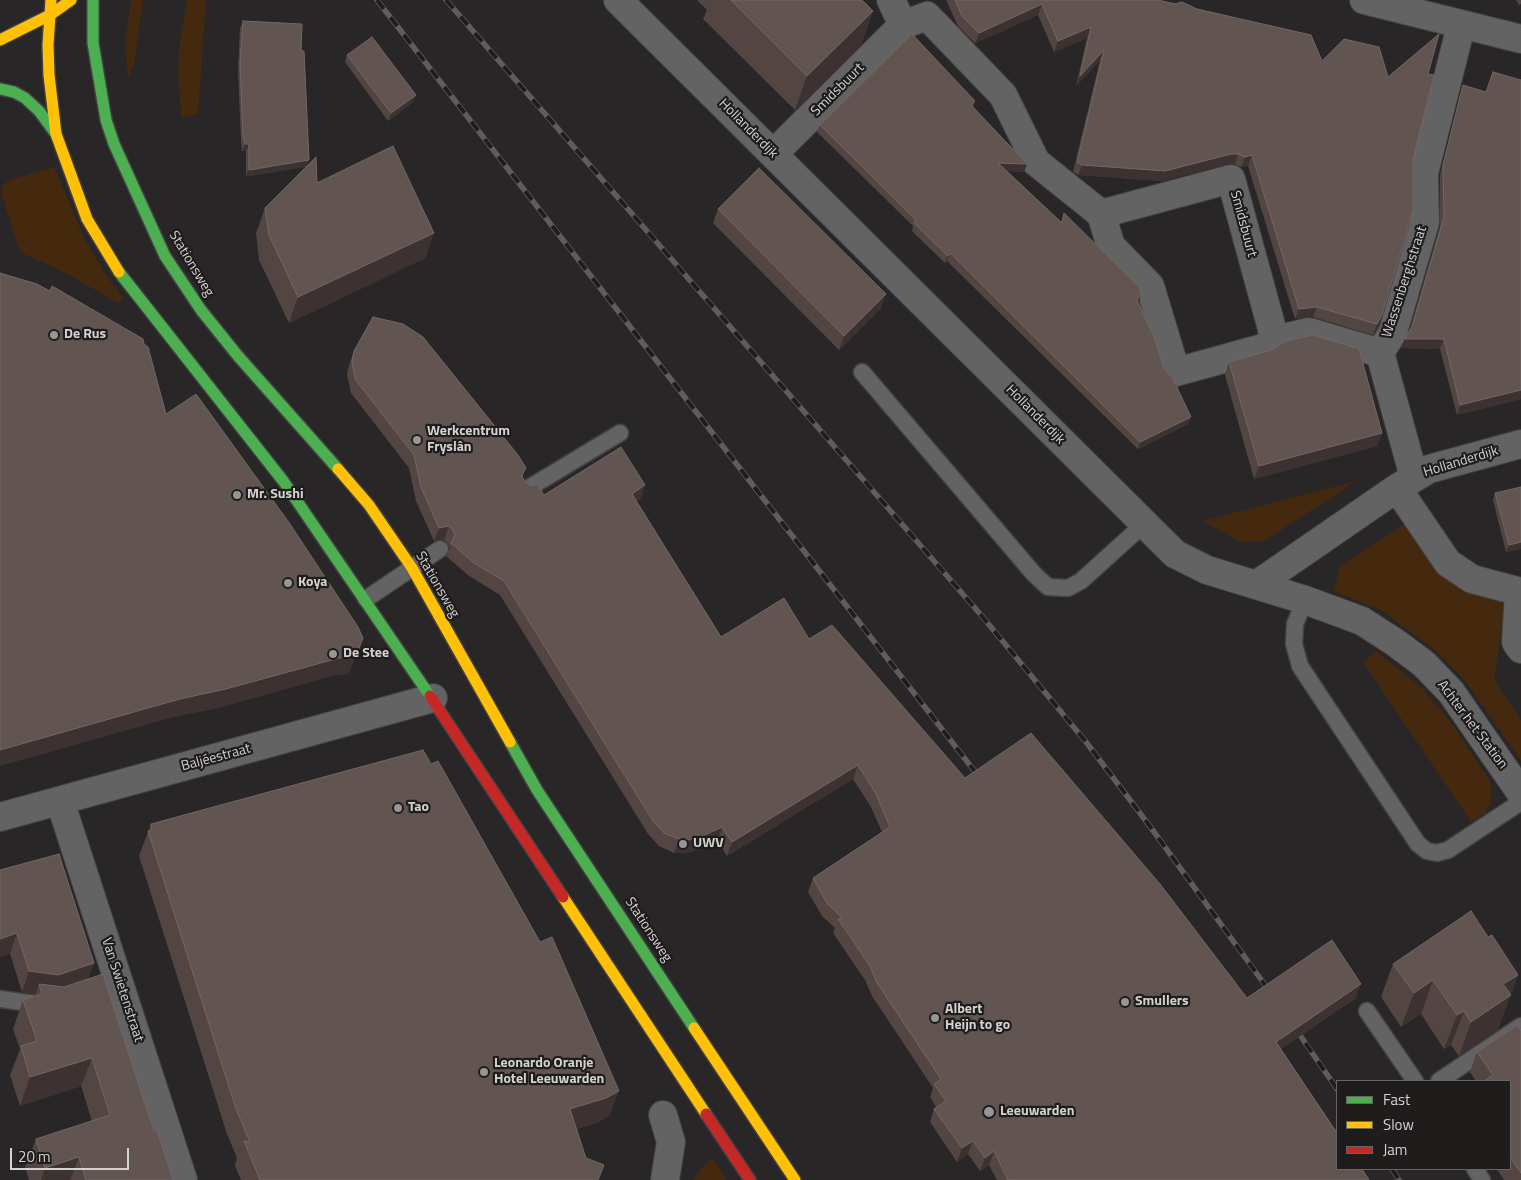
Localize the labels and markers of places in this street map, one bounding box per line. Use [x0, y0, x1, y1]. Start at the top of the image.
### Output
place label: De Rus [64, 327, 106, 343]
marker: De Rus [48, 329, 60, 341]
place label: Werkcentrum Fryslân [427, 424, 510, 457]
marker: Werkcentrum Fryslân [411, 434, 423, 446]
place label: Mr. Sushi [247, 487, 303, 503]
marker: Mr. Sushi [231, 489, 243, 501]
place label: Koya [298, 575, 327, 591]
marker: Koya [282, 577, 294, 589]
place label: De Stee [343, 646, 389, 662]
marker: De Stee [327, 648, 339, 660]
place label: Tao [408, 800, 429, 816]
marker: Tao [392, 802, 404, 814]
place label: UWV [693, 836, 724, 852]
marker: UWV [677, 838, 689, 850]
place label: Smullers [1135, 994, 1189, 1010]
marker: Smullers [1119, 996, 1131, 1008]
place label: Albert Heijn to go [945, 1002, 1010, 1034]
marker: Albert Heijn to go [929, 1012, 941, 1024]
place label: Leonardo Oranje Hotel Leeuwarden [494, 1056, 604, 1088]
marker: Leonardo Oranje Hotel Leeuwarden [478, 1066, 490, 1078]
place label: Leeuwarden [1000, 1104, 1074, 1120]
marker: Leeuwarden [982, 1105, 996, 1119]

